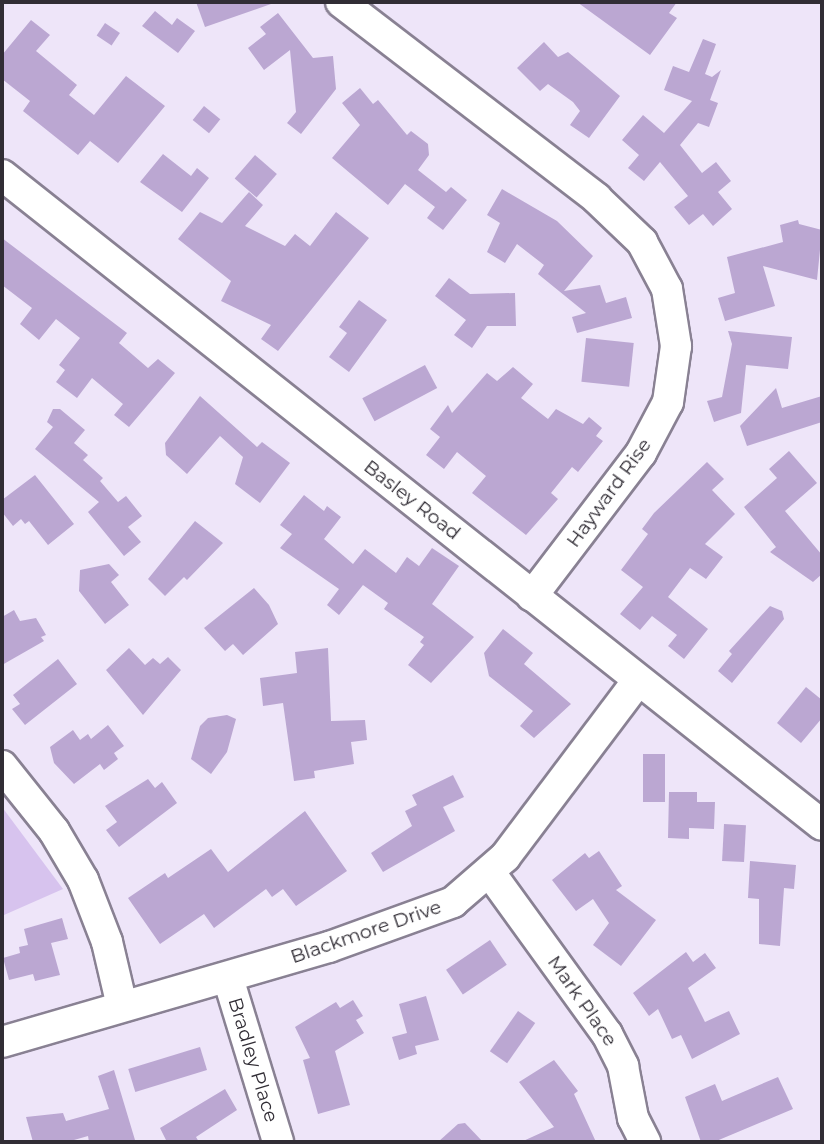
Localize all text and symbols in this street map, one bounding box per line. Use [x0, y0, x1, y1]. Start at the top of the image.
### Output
street label: Hayward Rise [562, 434, 656, 552]
street label: Basley Road [359, 455, 465, 545]
street label: Blackmore Drive [288, 895, 444, 969]
street label: Mark Place [543, 951, 621, 1051]
street label: Bradley Place [223, 995, 283, 1125]

